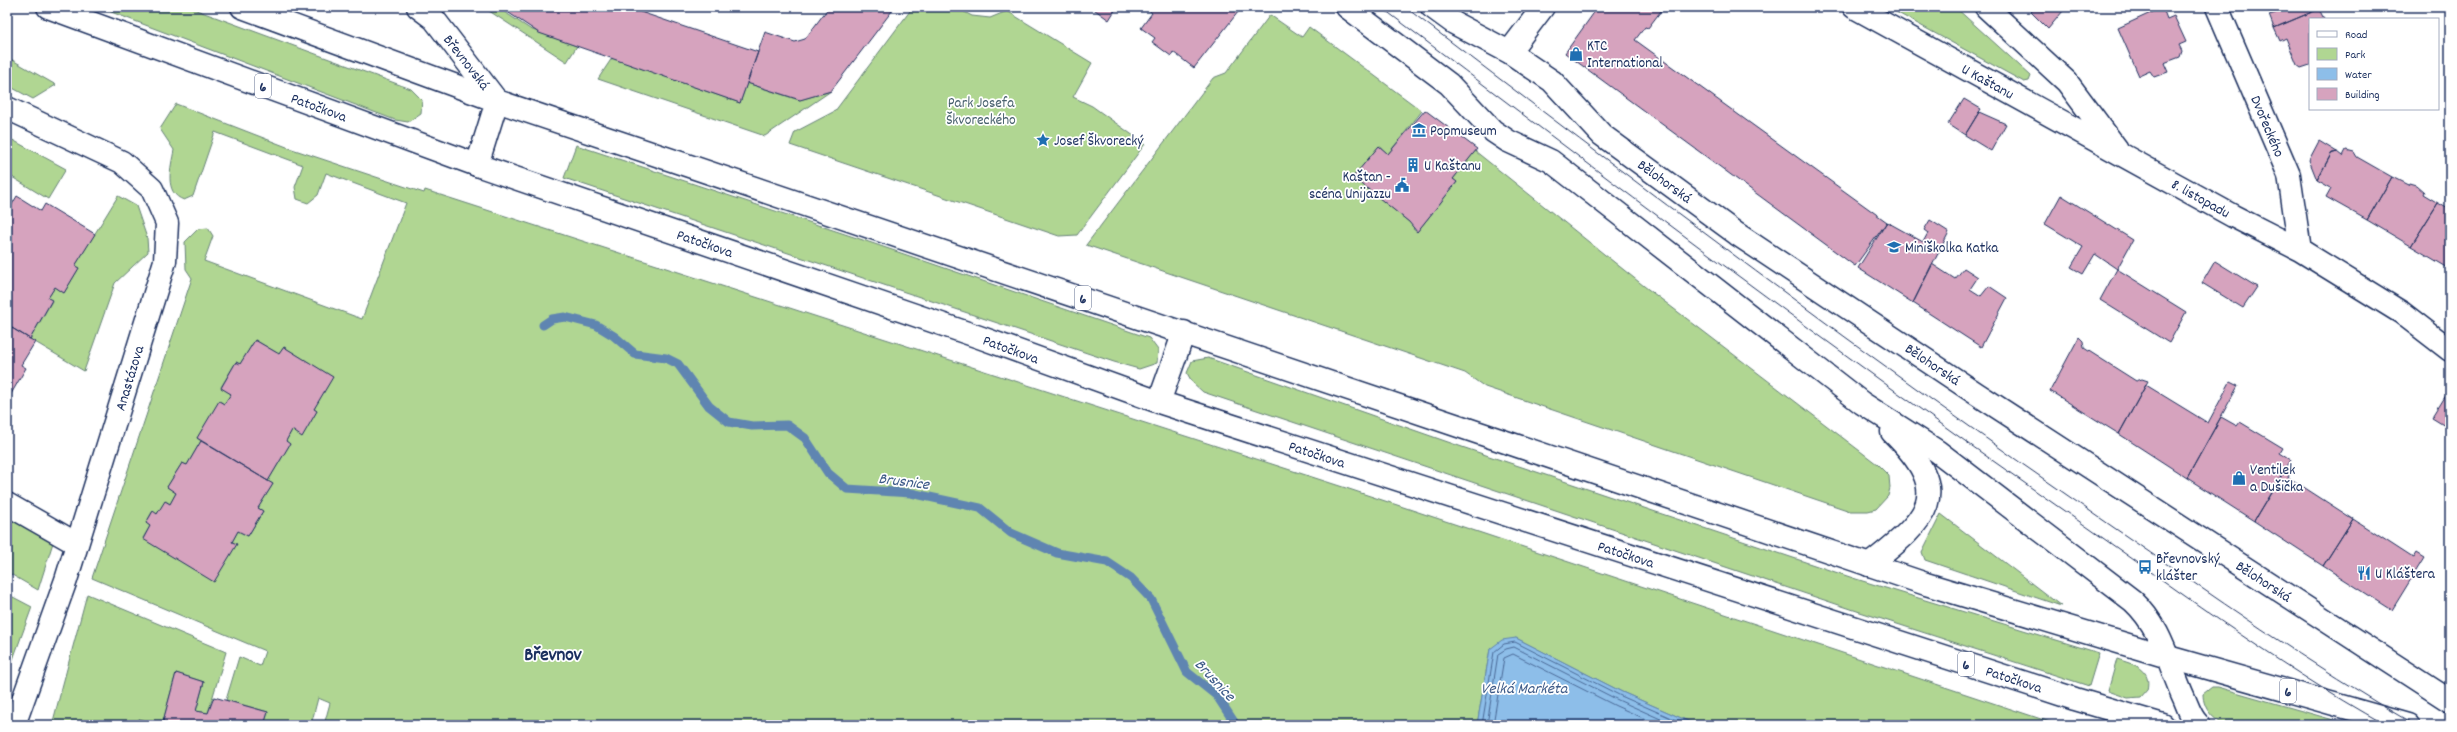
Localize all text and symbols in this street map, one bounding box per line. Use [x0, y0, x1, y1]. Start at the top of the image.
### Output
legend [2309, 18, 2439, 110]
text: Road [2345, 27, 2367, 44]
street label: Břevnovská [437, 31, 495, 96]
place label: KTC International [1587, 36, 1663, 75]
shop icon: KTC International [1568, 46, 1584, 62]
text: Park [2345, 47, 2366, 64]
street label: U Kaštanu [1957, 59, 2017, 106]
text: Water [2345, 67, 2372, 84]
road number: 6 [255, 74, 271, 98]
text: Building [2345, 87, 2380, 104]
street label: Patočkova [287, 89, 350, 129]
park label: Park Josefa Škvoreckého [946, 93, 1016, 132]
street label: Dvořeckého [2243, 93, 2289, 161]
place label: Popmuseum [1430, 121, 1497, 143]
museum icon: Popmuseum [1411, 122, 1427, 138]
place label: Josef Škvorecký [1054, 131, 1144, 153]
place icon: Josef Škvorecký [1035, 132, 1051, 148]
street label: Bělohorská [1632, 155, 1696, 210]
place label: U Kaštanu [1424, 156, 1481, 178]
building icon: U Kaštanu [1405, 157, 1421, 173]
place label: Kaštan - scéna Unijazzu [1309, 167, 1391, 206]
street label: 8. listopadu [2167, 175, 2233, 225]
public building icon: Kaštan - scéna Unijazzu [1394, 177, 1410, 193]
street label: Patočkova [673, 225, 736, 265]
place label: Miniškolka Katka [1905, 238, 1999, 260]
school or university icon: Miniškolka Katka [1886, 239, 1902, 255]
road number: 6 [1075, 286, 1091, 310]
street label: Patočkova [979, 331, 1042, 371]
street label: Bělohorská [1900, 339, 1965, 393]
street label: Anastázova [111, 342, 152, 414]
street label: Patočkova [1285, 436, 1348, 476]
place label: Ventilek a Dušička [2250, 460, 2304, 499]
water label: Brusnice [877, 468, 931, 497]
shop icon: Ventilek a Dušička [2231, 470, 2247, 486]
street label: Patočkova [1594, 536, 1657, 576]
place label: Břevnovský klášter [2156, 549, 2221, 588]
street label: Bělohorská [2231, 556, 2296, 609]
bus stop icon: Břevnovský klášter [2137, 559, 2153, 575]
place label: U Kláštera [2375, 564, 2436, 586]
restaurant icon: U Kláštera [2356, 565, 2372, 581]
district label: Břevnov [524, 643, 582, 670]
road number: 6 [1958, 652, 1974, 676]
water label: Brusnice [1188, 654, 1241, 708]
street label: Patočkova [1982, 661, 2045, 701]
water label: Velká Markéta [1481, 678, 1569, 701]
road number: 6 [2280, 679, 2296, 703]

